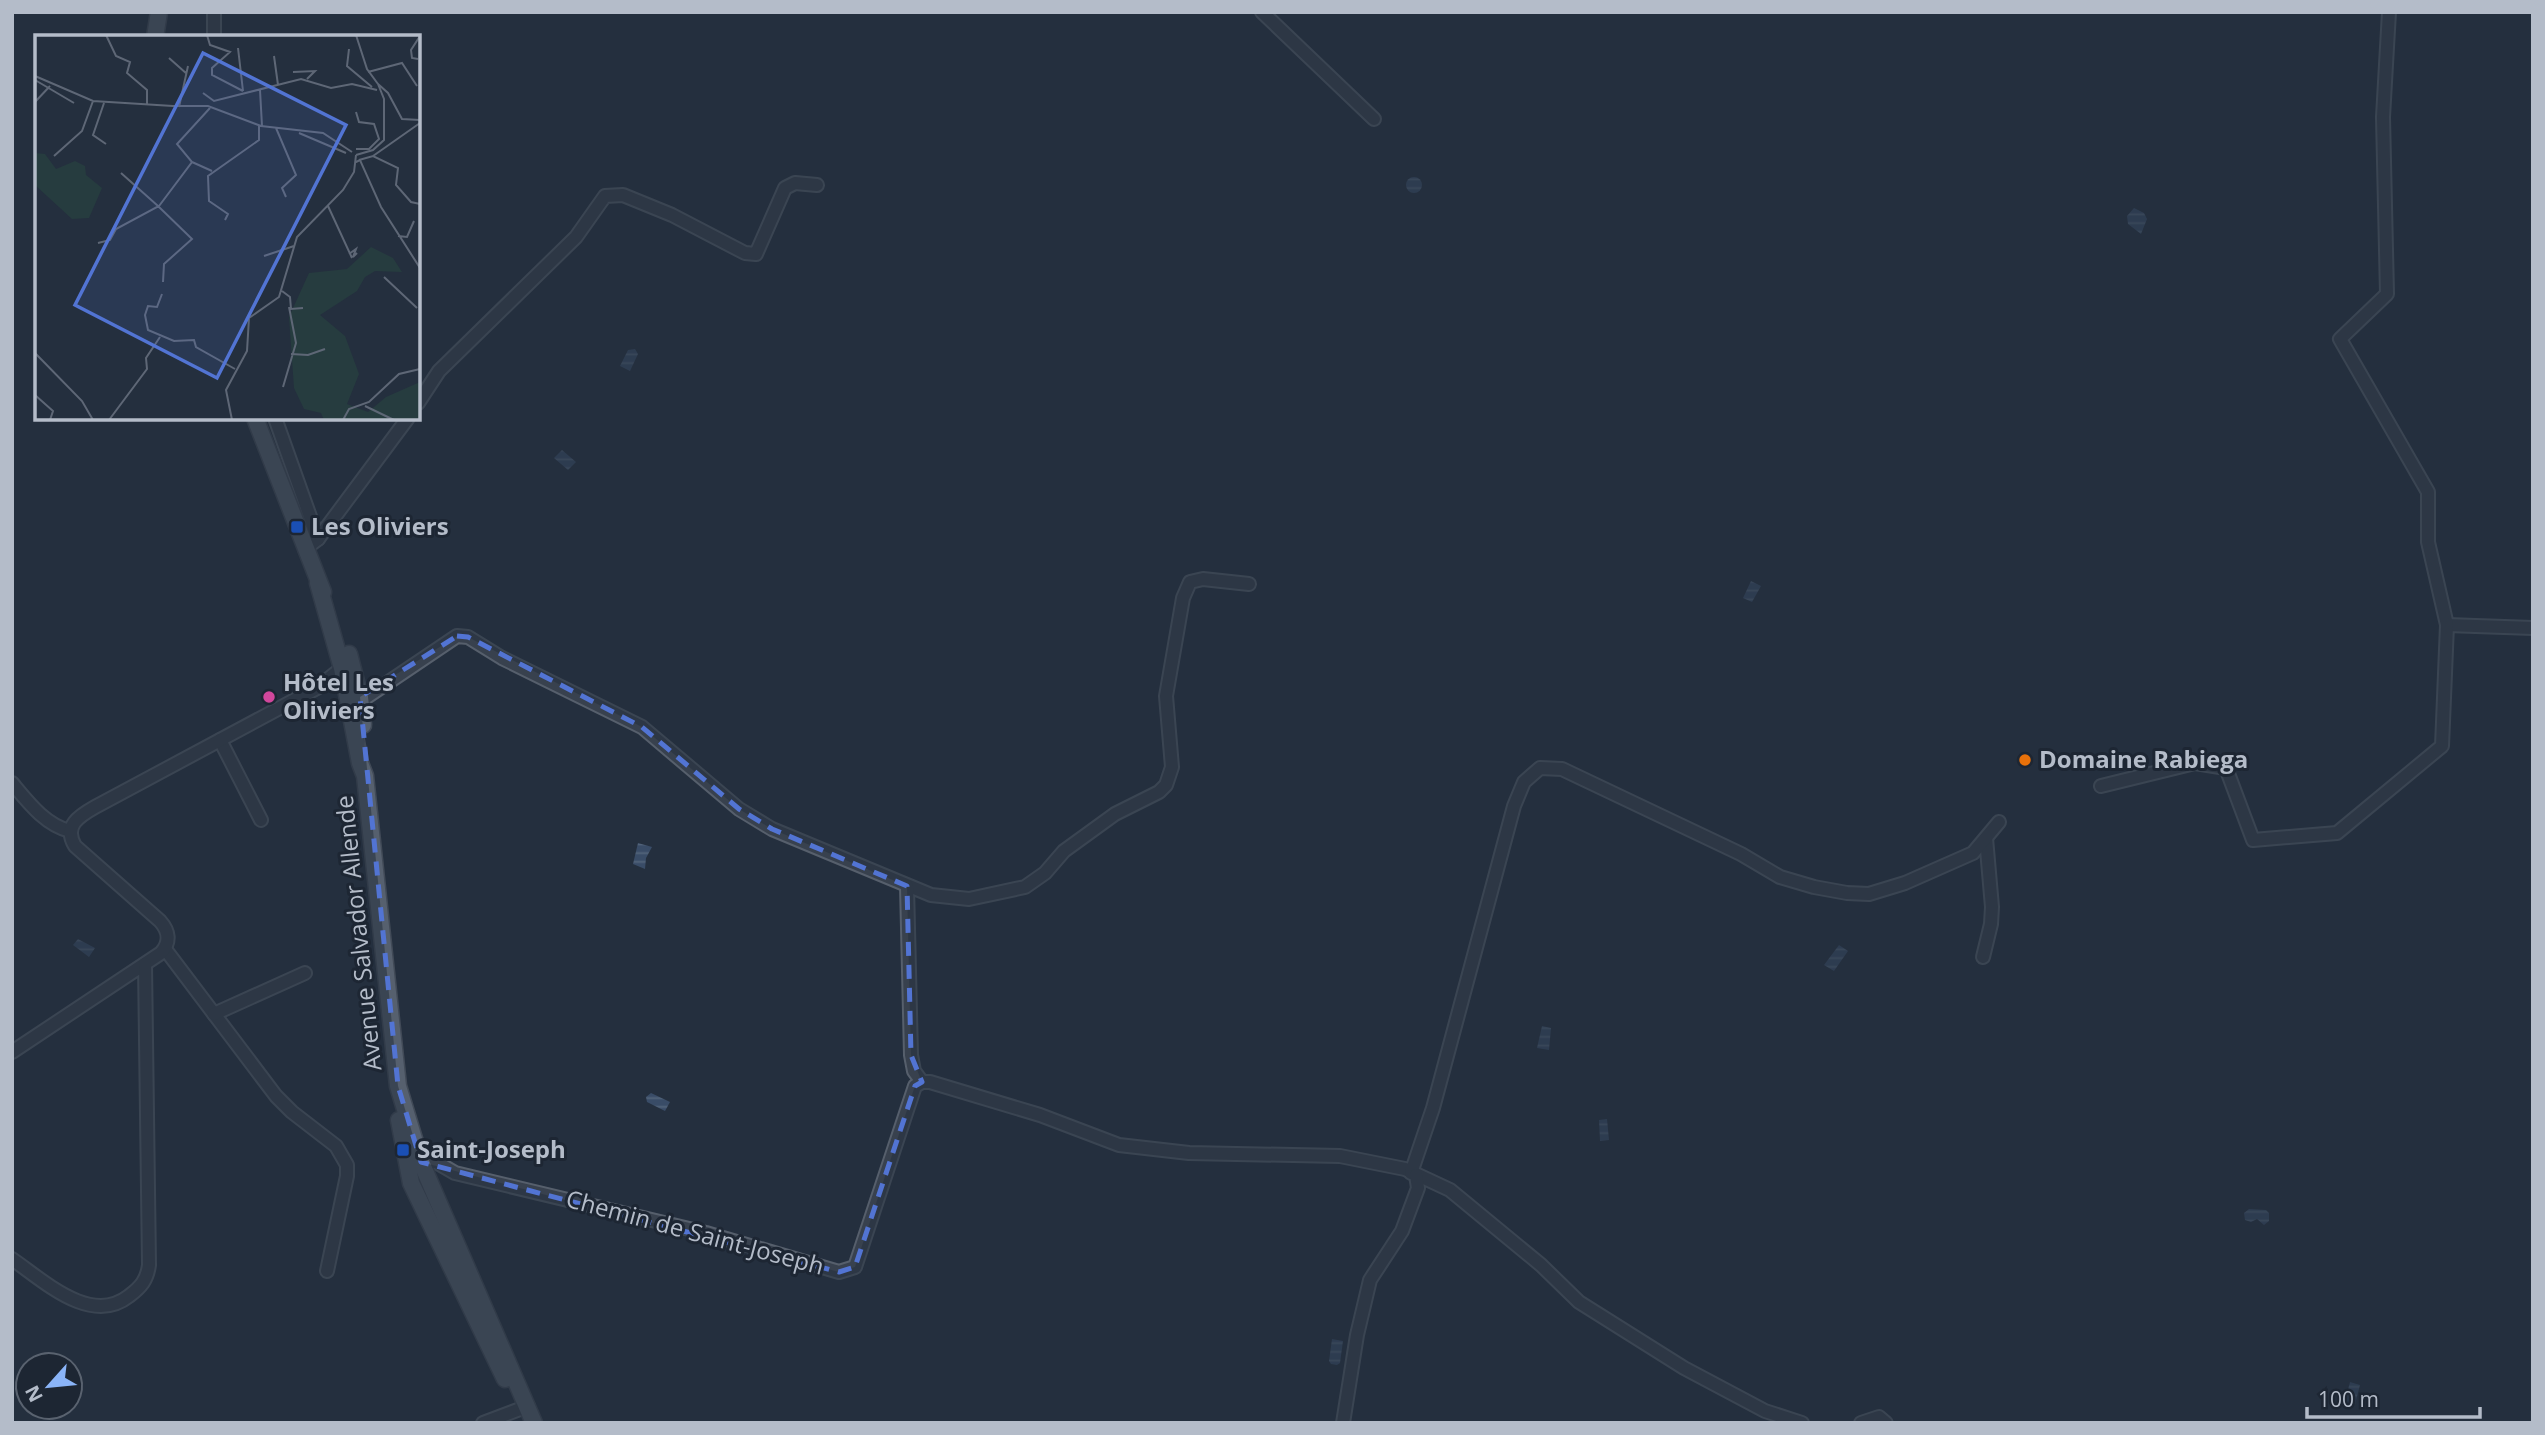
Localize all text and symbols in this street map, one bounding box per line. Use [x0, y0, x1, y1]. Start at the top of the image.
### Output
inset map [35, 35, 420, 420]
place label: Les Oliviers [311, 509, 449, 542]
marker: Les Oliviers [289, 519, 305, 535]
place label: Hôtel Les Oliviers [283, 665, 394, 726]
marker: Hôtel Les Oliviers [261, 689, 277, 705]
place label: Domaine Rabiega [2039, 742, 2248, 775]
marker: Domaine Rabiega [2017, 752, 2033, 768]
street label: Avenue Salvador Allende [327, 794, 388, 1072]
place label: Saint-Joseph [417, 1132, 566, 1165]
marker: Saint-Joseph [395, 1142, 411, 1158]
street label: Chemin de Saint-Joseph [563, 1181, 828, 1282]
north arrow [14, 1351, 84, 1421]
scale bar [2307, 1376, 2480, 1420]
text: N [19, 1381, 49, 1407]
text: 100 m [2318, 1385, 2379, 1413]

